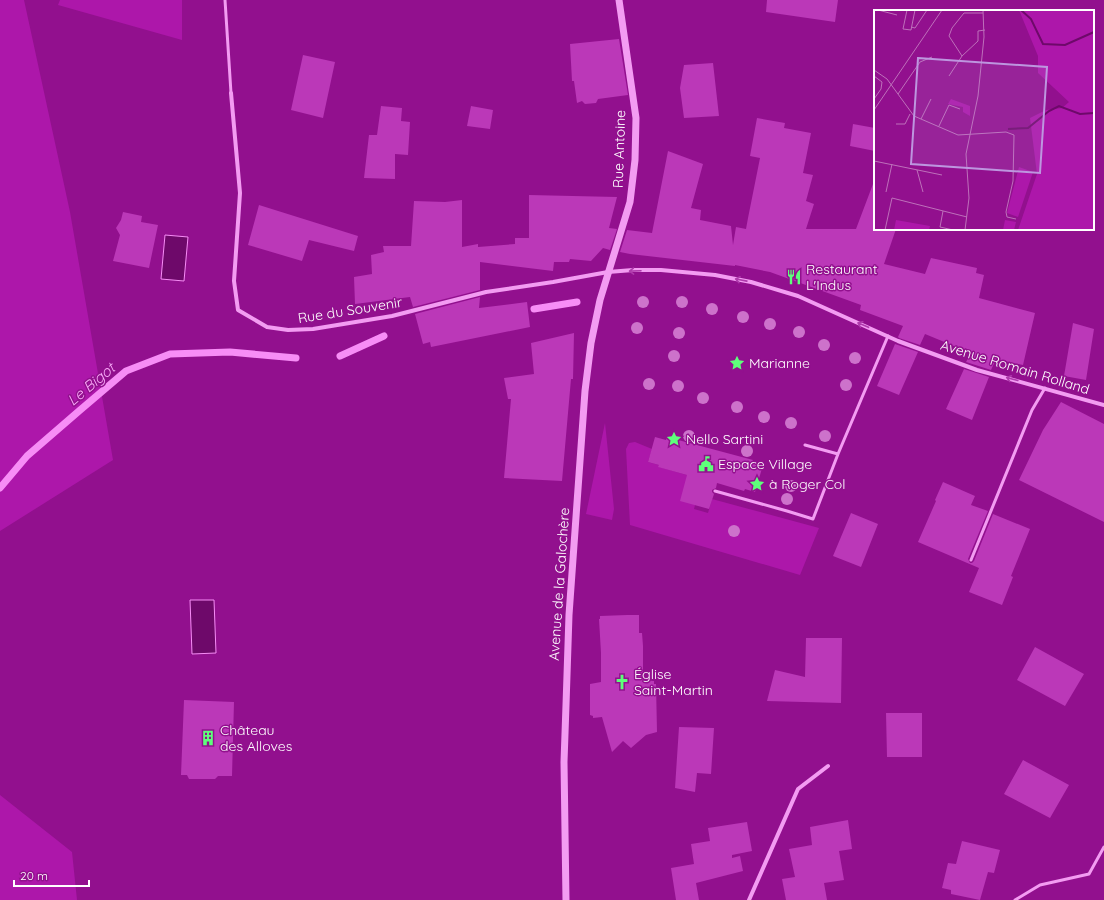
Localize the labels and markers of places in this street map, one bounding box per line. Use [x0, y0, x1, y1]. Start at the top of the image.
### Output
place label: Restaurant L'Indus [806, 260, 878, 294]
restaurant icon: Restaurant L'Indus [785, 268, 803, 286]
place icon: Marianne [728, 354, 746, 372]
place label: Marianne [749, 354, 810, 372]
place icon: Nello Sartini [665, 430, 683, 448]
place label: Nello Sartini [686, 430, 763, 448]
public building icon: Espace Village [697, 455, 715, 473]
place label: Espace Village [718, 455, 812, 473]
place icon: à Roger Col [748, 475, 766, 493]
place label: à Roger Col [769, 475, 845, 493]
place label: Église Saint-Martin [634, 665, 713, 699]
church icon: Église Saint-Martin [613, 673, 631, 691]
place label: Château des Alloves [220, 721, 292, 755]
building icon: Château des Alloves [199, 729, 217, 747]

